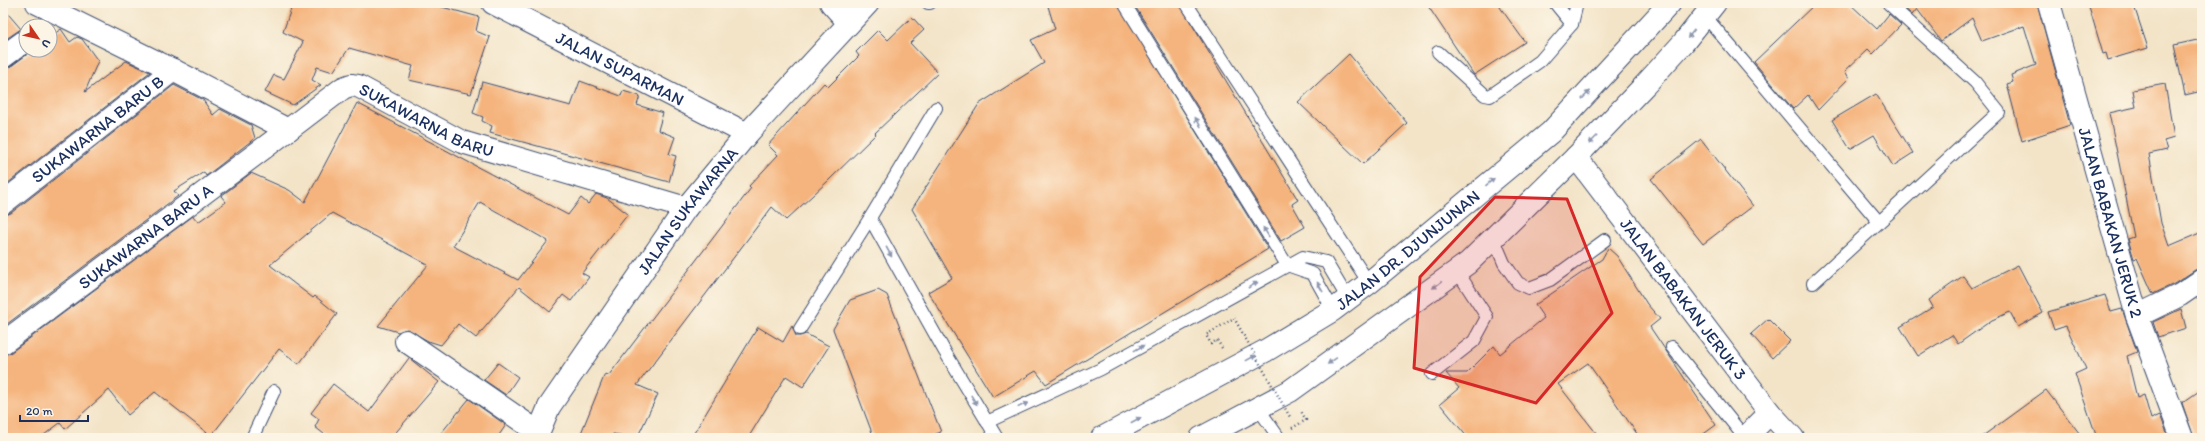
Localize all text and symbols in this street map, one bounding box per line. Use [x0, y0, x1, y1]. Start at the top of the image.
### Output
north arrow [18, 18, 58, 58]
street label: JALAN SUPARMAN [553, 27, 688, 110]
one-way arrow [1686, 28, 1695, 39]
text: U [38, 37, 53, 50]
street label: SUKAWARNA BARU B [27, 71, 168, 187]
street label: SUKAWARNA BARU [356, 79, 496, 161]
one-way arrow [1581, 90, 1590, 99]
one-way arrow [1194, 116, 1201, 128]
street label: JALAN BABAKAN JERUK 2 [2074, 125, 2147, 320]
one-way arrow [1589, 135, 1598, 144]
street label: JALAN SUKAWARNA [633, 143, 742, 278]
one-way arrow [1485, 178, 1496, 187]
street label: SUKAWARNA BARU A [74, 180, 217, 293]
street label: JALAN DR. DJUNJUNAN [1332, 186, 1484, 314]
street label: JALAN BABAKAN JERUK 3 [1616, 214, 1751, 384]
one-way arrow [1262, 227, 1270, 237]
one-way arrow [886, 246, 893, 258]
one-way arrow [1247, 281, 1259, 288]
one-way arrow [1317, 281, 1324, 293]
one-way arrow [1432, 281, 1442, 289]
one-way arrow [1133, 344, 1145, 351]
one-way arrow [1245, 355, 1257, 362]
one-way arrow [1326, 357, 1337, 366]
one-way arrow [970, 395, 978, 405]
scale bar [20, 397, 88, 423]
one-way arrow [1017, 402, 1028, 408]
text: 20 m [26, 404, 53, 418]
one-way arrow [1131, 416, 1142, 423]

